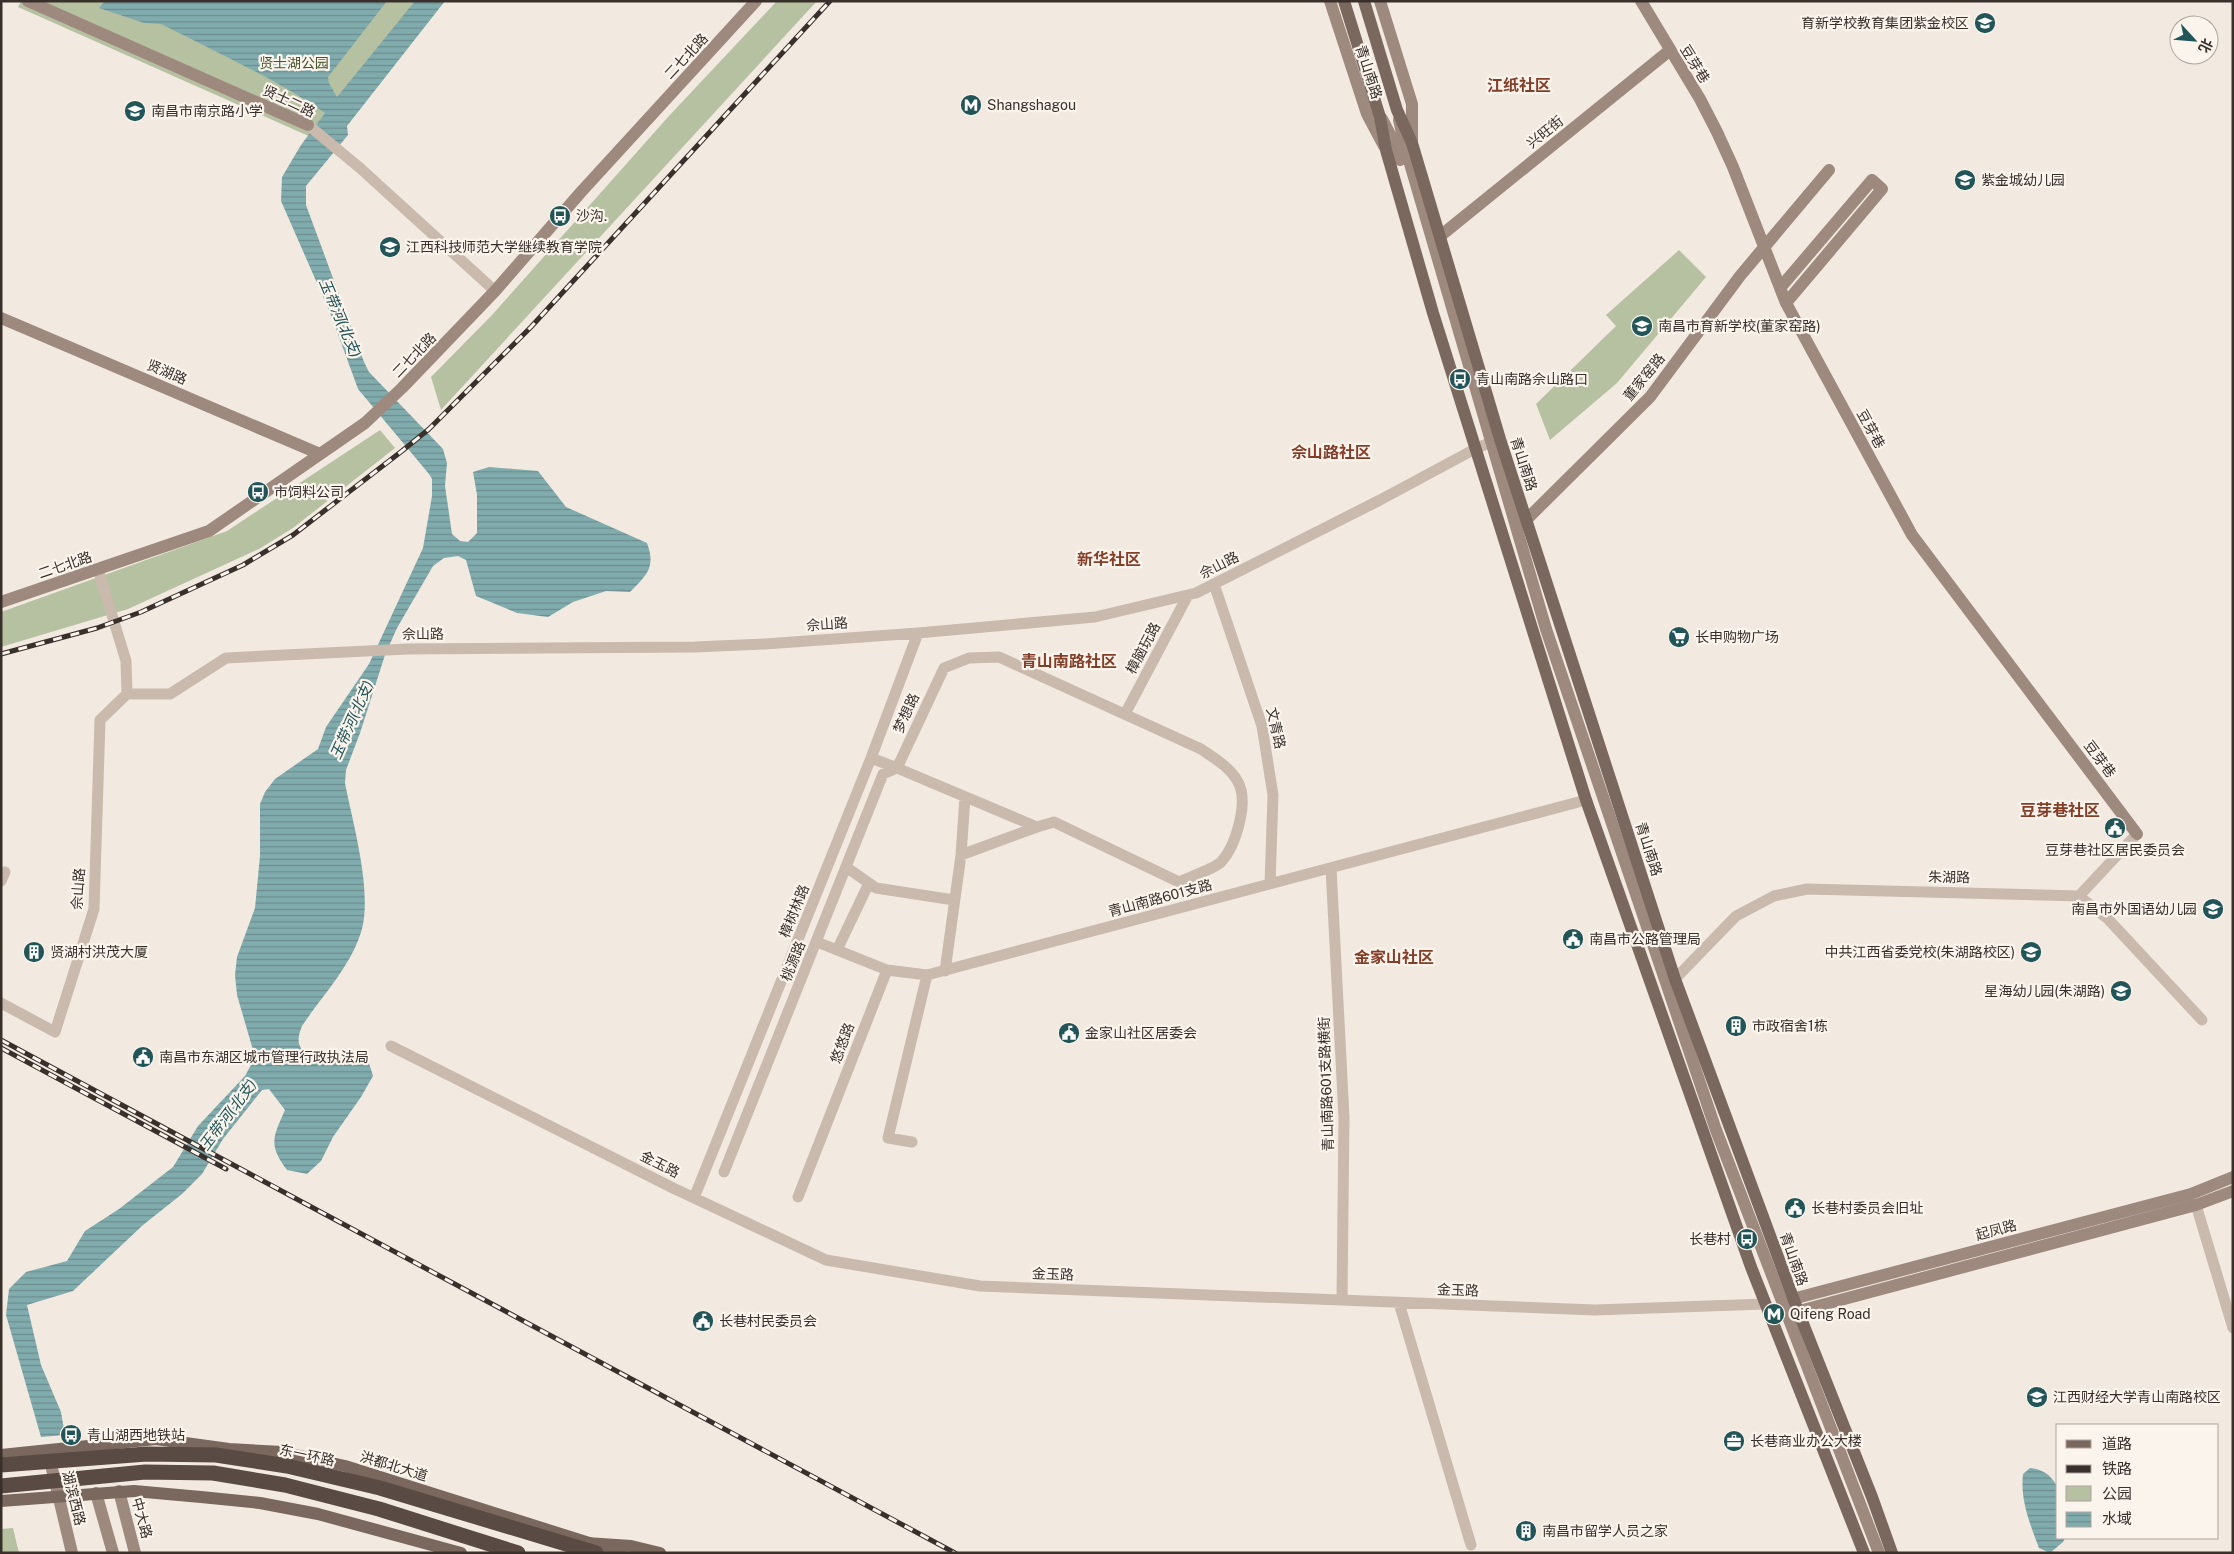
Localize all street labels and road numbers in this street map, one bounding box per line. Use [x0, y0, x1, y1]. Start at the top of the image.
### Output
street label: 二七北路 [661, 30, 711, 82]
street label: 豆芽巷 [1677, 42, 1713, 86]
street label: 青山南路 [1353, 43, 1385, 101]
street label: 贤士二路 [260, 82, 318, 120]
street label: 兴旺街 [1524, 113, 1566, 151]
street label: 二七北路 [389, 329, 439, 381]
street label: 董家窑路 [1620, 350, 1668, 404]
street label: 贤湖路 [145, 356, 189, 388]
street label: 豆芽巷 [1854, 407, 1888, 451]
street label: 青山南路 [1508, 435, 1540, 493]
street label: 二七北路 [36, 548, 94, 582]
street label: 佘山路 [1197, 548, 1241, 582]
street label: 佘山路 [805, 615, 849, 633]
street label: 樟脑玩路 [1123, 620, 1163, 676]
street label: 佘山路 [402, 626, 444, 642]
street label: 梦想路 [890, 691, 922, 735]
street label: 文青路 [1263, 706, 1289, 750]
street label: 豆芽巷 [2081, 737, 2119, 781]
street label: 青山南路 [1633, 820, 1665, 878]
street label: 佘山路 [69, 867, 87, 911]
street label: 朱湖路 [1928, 869, 1970, 885]
street label: 青山南路601支路 [1106, 876, 1214, 920]
street label: 樟树林路 [776, 882, 812, 940]
street label: 桃源路 [778, 939, 808, 983]
street label: 青山南路601支路横街 [1316, 1016, 1336, 1152]
street label: 悠悠路 [827, 1021, 857, 1065]
street label: 金玉路 [638, 1147, 682, 1181]
street label: 起凤路 [1974, 1217, 2018, 1243]
street label: 青山南路 [1777, 1230, 1811, 1288]
street label: 金玉路 [1032, 1265, 1074, 1283]
street label: 金玉路 [1437, 1281, 1479, 1299]
street label: 东一环路 [278, 1441, 336, 1469]
street label: 洪都北大道 [358, 1448, 430, 1484]
street label: 湖滨西路 [59, 1469, 89, 1527]
street label: 中大路 [129, 1496, 155, 1540]

